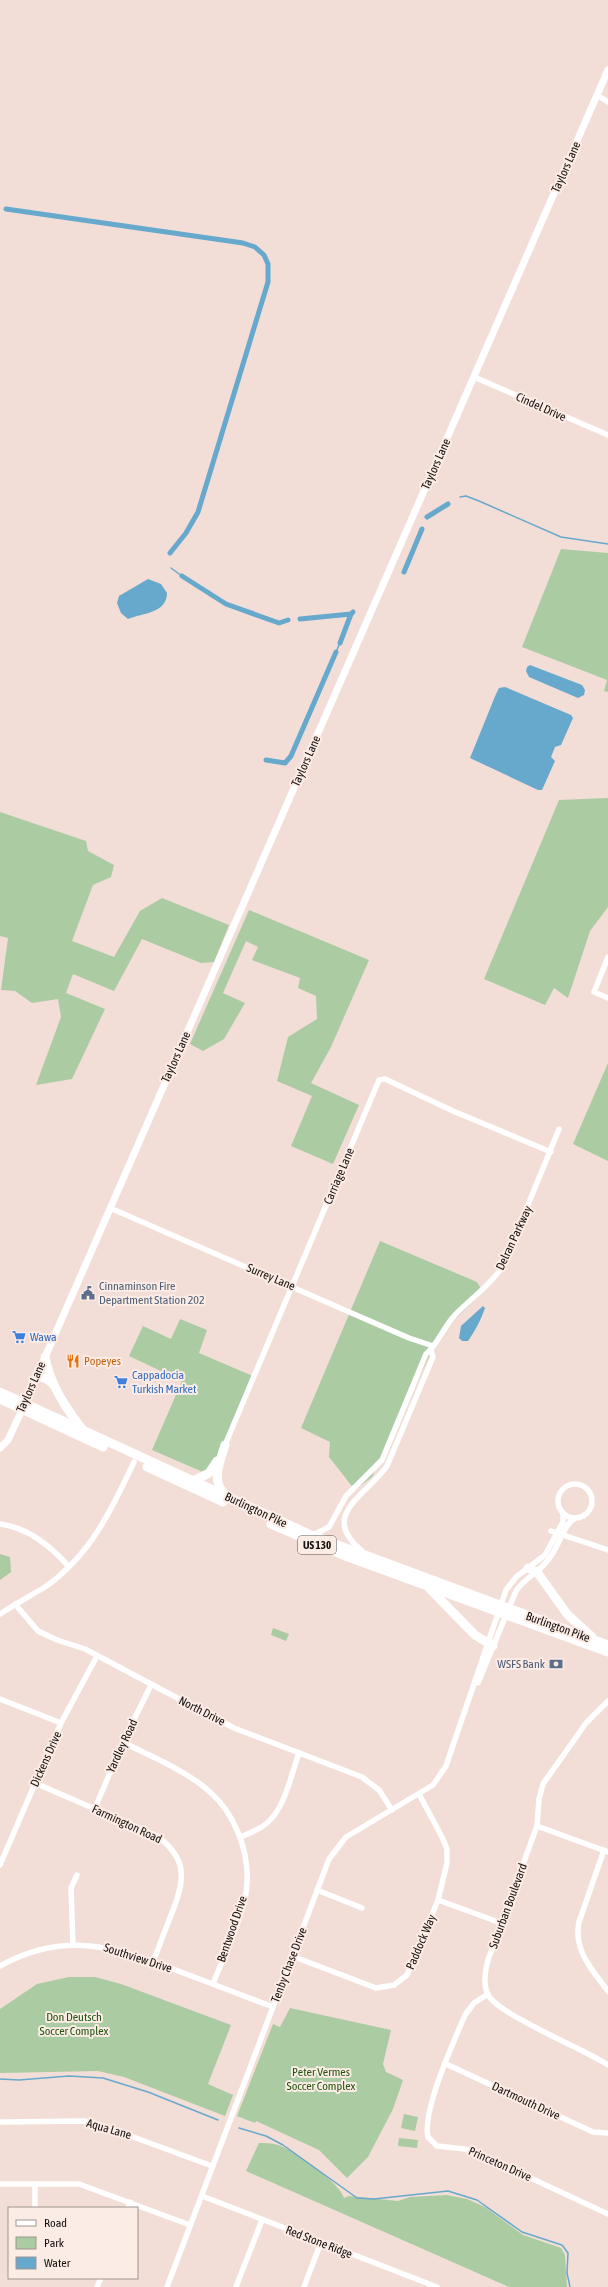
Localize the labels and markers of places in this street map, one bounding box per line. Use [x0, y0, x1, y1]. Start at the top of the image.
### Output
place label: Cinnaminson Fire Department Station 202 [99, 1279, 205, 1307]
public building icon: Cinnaminson Fire Department Station 202 [80, 1285, 96, 1301]
supermarket icon: Wawa [11, 1329, 27, 1345]
place label: Wawa [30, 1330, 57, 1344]
restaurant icon: Popeyes [65, 1353, 81, 1369]
place label: Popeyes [84, 1354, 121, 1368]
place label: Cappadocia Turkish Market [132, 1368, 197, 1396]
supermarket icon: Cappadocia Turkish Market [113, 1374, 129, 1390]
bank icon: WSFS Bank [548, 1656, 564, 1672]
place label: WSFS Bank [497, 1657, 546, 1671]

